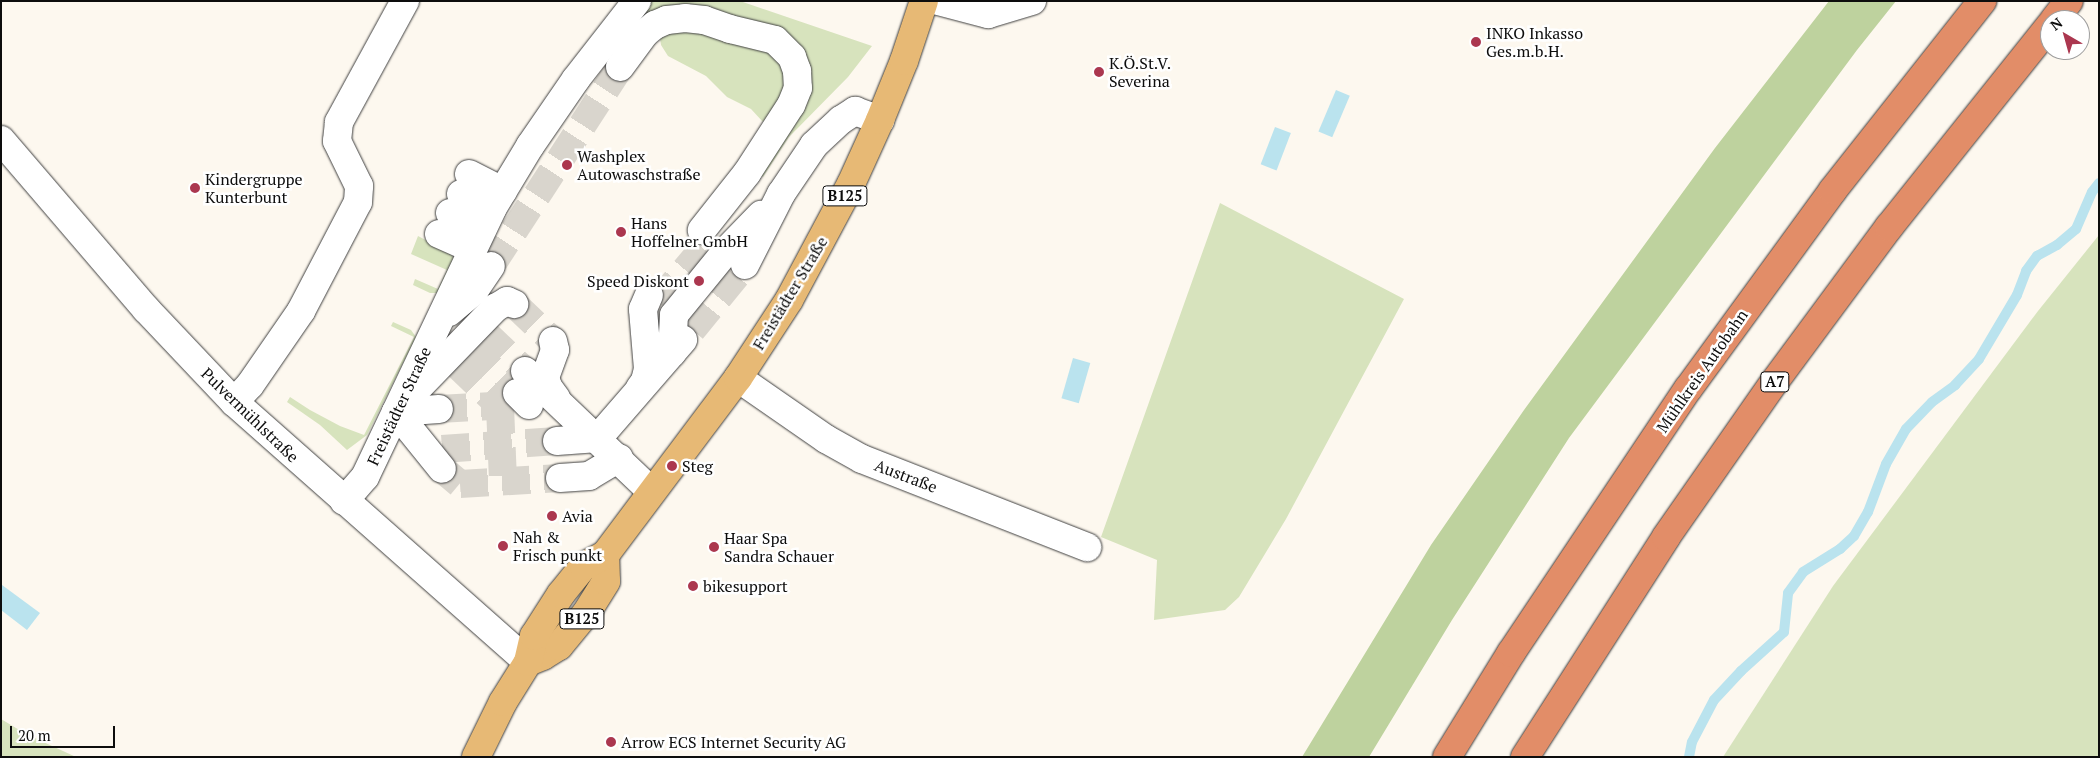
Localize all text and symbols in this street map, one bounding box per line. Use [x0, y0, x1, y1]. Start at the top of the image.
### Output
north arrow [2040, 10, 2090, 60]
text: N [2046, 13, 2066, 34]
place label: INKO Inkasso Ges.m.b.H. [1486, 23, 1583, 61]
marker: INKO Inkasso Ges.m.b.H. [1470, 36, 1482, 48]
place label: K.Ö.St.V. Severina [1109, 53, 1171, 91]
marker: K.Ö.St.V. Severina [1093, 66, 1105, 78]
place label: Washplex Autowaschstraße [577, 146, 701, 184]
marker: Washplex Autowaschstraße [561, 159, 573, 171]
place label: Kindergruppe Kunterbunt [205, 169, 303, 207]
marker: Kindergruppe Kunterbunt [189, 182, 201, 194]
road number: B125 [821, 184, 869, 208]
place label: Hans Hoffelner GmbH [631, 213, 748, 251]
marker: Hans Hoffelner GmbH [615, 226, 627, 238]
street label: Freistädter Straße [749, 233, 831, 353]
place label: Speed Diskont [587, 271, 689, 291]
marker: Speed Diskont [693, 275, 705, 287]
street label: Mühlkreis Autobahn [1652, 306, 1752, 436]
street label: Freistädter Straße [363, 344, 435, 468]
street label: Pulvermühlstraße [197, 364, 303, 466]
road number: A7 [1760, 370, 1790, 394]
street label: Austraße [872, 455, 940, 497]
place label: Steg [682, 456, 713, 476]
marker: Steg [666, 460, 678, 472]
place label: Avia [562, 506, 593, 526]
marker: Avia [546, 510, 558, 522]
place label: Nah & Frisch punkt [513, 527, 602, 565]
place label: Haar Spa Sandra Schauer [724, 528, 834, 566]
marker: Nah & Frisch punkt [497, 540, 509, 552]
marker: Haar Spa Sandra Schauer [708, 541, 720, 553]
place label: bikesupport [703, 576, 788, 596]
marker: bikesupport [687, 580, 699, 592]
road number: B125 [558, 606, 606, 632]
scale bar [12, 716, 118, 748]
text: 20 m [18, 725, 51, 745]
place label: Arrow ECS Internet Security AG [621, 732, 846, 752]
marker: Arrow ECS Internet Security AG [605, 736, 617, 748]

